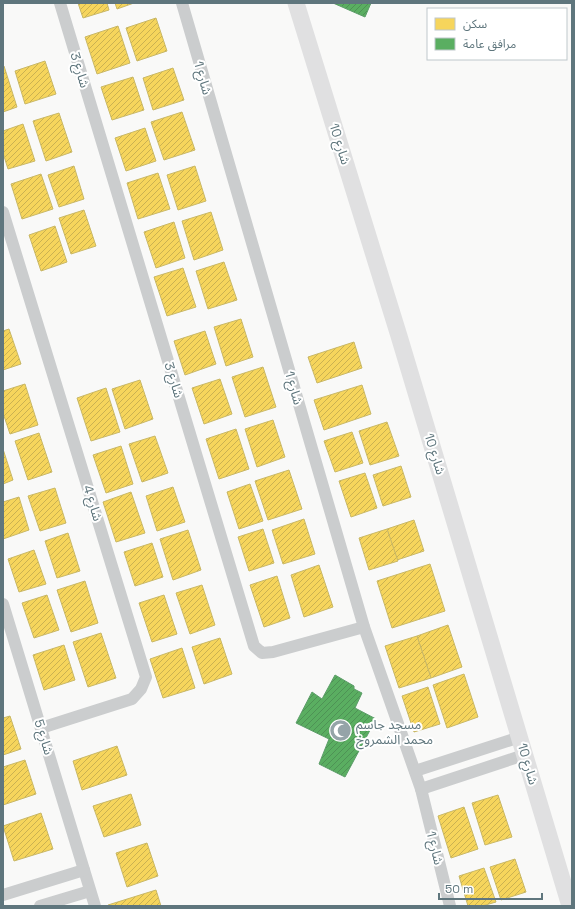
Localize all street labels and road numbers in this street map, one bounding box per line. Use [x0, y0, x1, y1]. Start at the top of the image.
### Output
street label: شارع 3 [65, 50, 93, 91]
street label: شارع 1 [188, 59, 216, 97]
street label: شارع 10 [324, 121, 354, 167]
street label: شارع 3 [159, 360, 187, 401]
street label: شارع 1 [279, 369, 307, 407]
street label: شارع 10 [419, 431, 449, 477]
street label: شارع 4 [78, 483, 107, 524]
street label: شارع 5 [29, 717, 57, 758]
street label: شارع 10 [512, 741, 542, 787]
street label: شارع 1 [421, 829, 447, 867]

